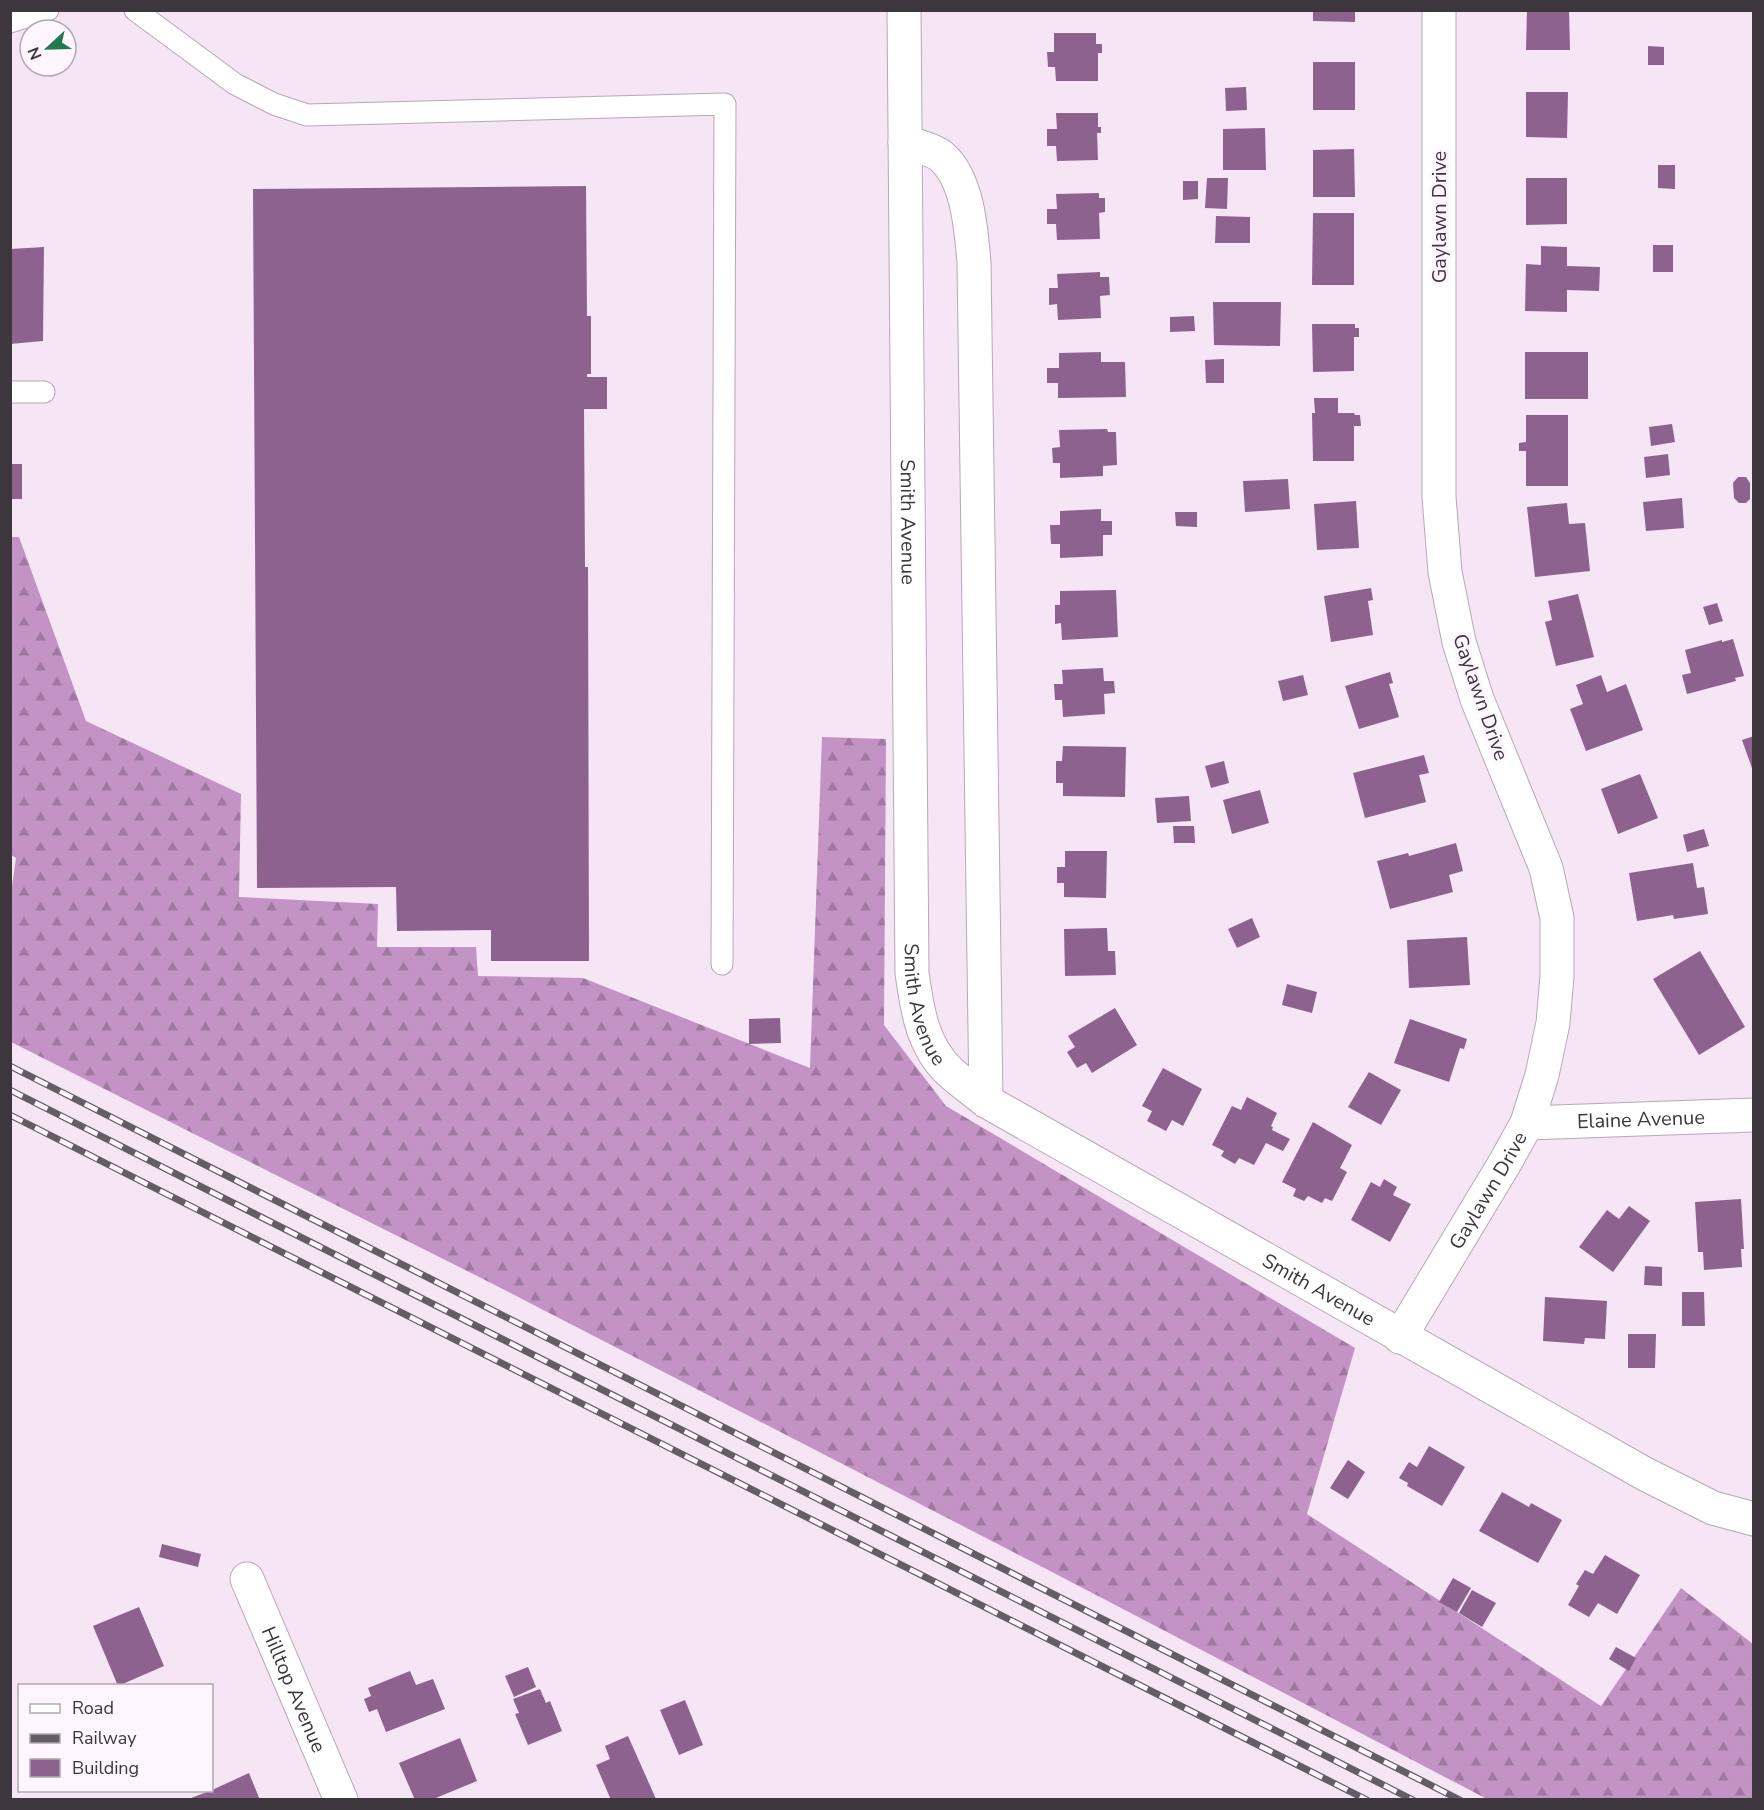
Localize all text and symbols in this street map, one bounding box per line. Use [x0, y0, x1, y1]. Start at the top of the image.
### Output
north arrow [18, 18, 78, 78]
text: N [23, 44, 47, 63]
street label: Gaylawn Drive [1426, 151, 1453, 283]
street label: Smith Avenue [894, 459, 922, 585]
street label: Gaylawn Drive [1446, 630, 1515, 764]
street label: Smith Avenue [898, 943, 952, 1071]
street label: Elaine Avenue [1576, 1104, 1705, 1135]
street label: Gaylawn Drive [1443, 1127, 1534, 1255]
street label: Smith Avenue [1257, 1247, 1380, 1333]
street label: Hilltop Avenue [255, 1622, 332, 1757]
legend [18, 1684, 213, 1792]
text: Road [72, 1696, 114, 1720]
text: Railway [72, 1726, 137, 1750]
text: Building [72, 1756, 139, 1780]

